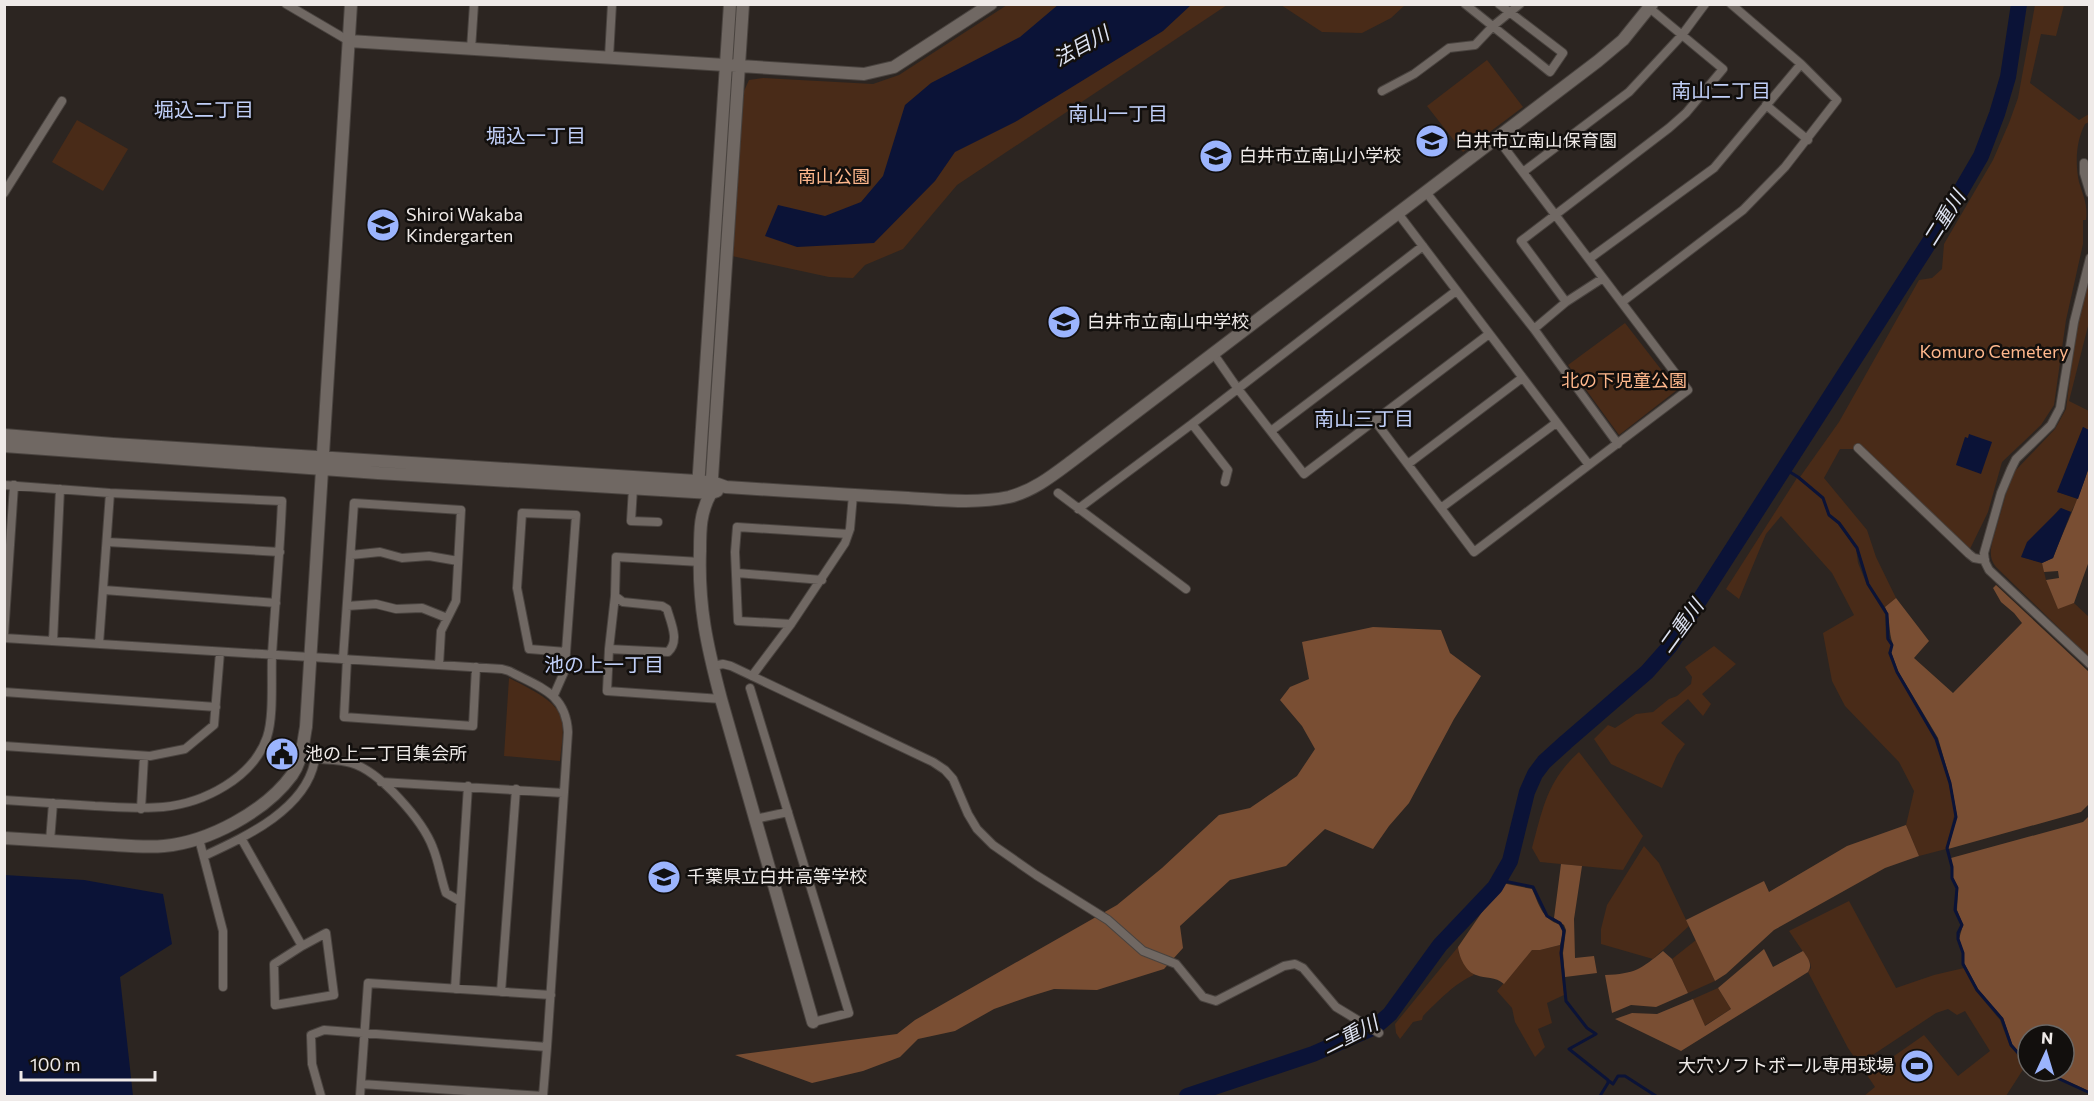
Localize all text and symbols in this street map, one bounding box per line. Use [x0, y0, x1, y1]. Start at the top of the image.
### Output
water label: 法目川 [1048, 19, 1114, 70]
district label: 南山二丁目 [1671, 78, 1771, 102]
district label: 堀込二丁目 [154, 97, 254, 121]
district label: 南山一丁目 [1068, 101, 1168, 125]
district label: 堀込一丁目 [486, 123, 586, 147]
school or university icon: 白井市立南山保育園 [1414, 123, 1450, 159]
place label: 白井市立南山保育園 [1455, 129, 1617, 151]
school or university icon: 白井市立南山小学校 [1198, 138, 1234, 174]
place label: 白井市立南山小学校 [1239, 144, 1401, 166]
park label: 南山公園 [798, 165, 870, 187]
water label: 二重川 [1917, 184, 1970, 249]
place label: Shiroi Wakaba Kindergarten [406, 203, 523, 246]
school or university icon: Shiroi Wakaba Kindergarten [365, 207, 401, 243]
school or university icon: 白井市立南山中学校 [1046, 304, 1082, 340]
place label: 白井市立南山中学校 [1087, 310, 1249, 332]
park label: Komuro Cemetery [1919, 340, 2069, 362]
park label: 北の下児童公園 [1561, 369, 1687, 391]
district label: 南山三丁目 [1314, 406, 1414, 430]
water label: 二重川 [1653, 592, 1709, 657]
district label: 池の上一丁目 [544, 652, 664, 676]
public building icon: 池の上二丁目集会所 [264, 736, 300, 772]
place label: 池の上二丁目集会所 [305, 742, 467, 764]
school or university icon: 千葉県立白井高等学校 [646, 859, 682, 895]
place label: 千葉県立白井高等学校 [687, 865, 867, 887]
water label: 二重川 [1317, 1009, 1384, 1058]
north arrow [2016, 1023, 2076, 1083]
text: N [2040, 1028, 2054, 1047]
scale bar [21, 1044, 154, 1082]
sports icon: 大穴ソフトボール専用球場 [1899, 1048, 1935, 1084]
text: 100 m [30, 1053, 80, 1075]
place label: 大穴ソフトボール専用球場 [1678, 1054, 1894, 1076]

